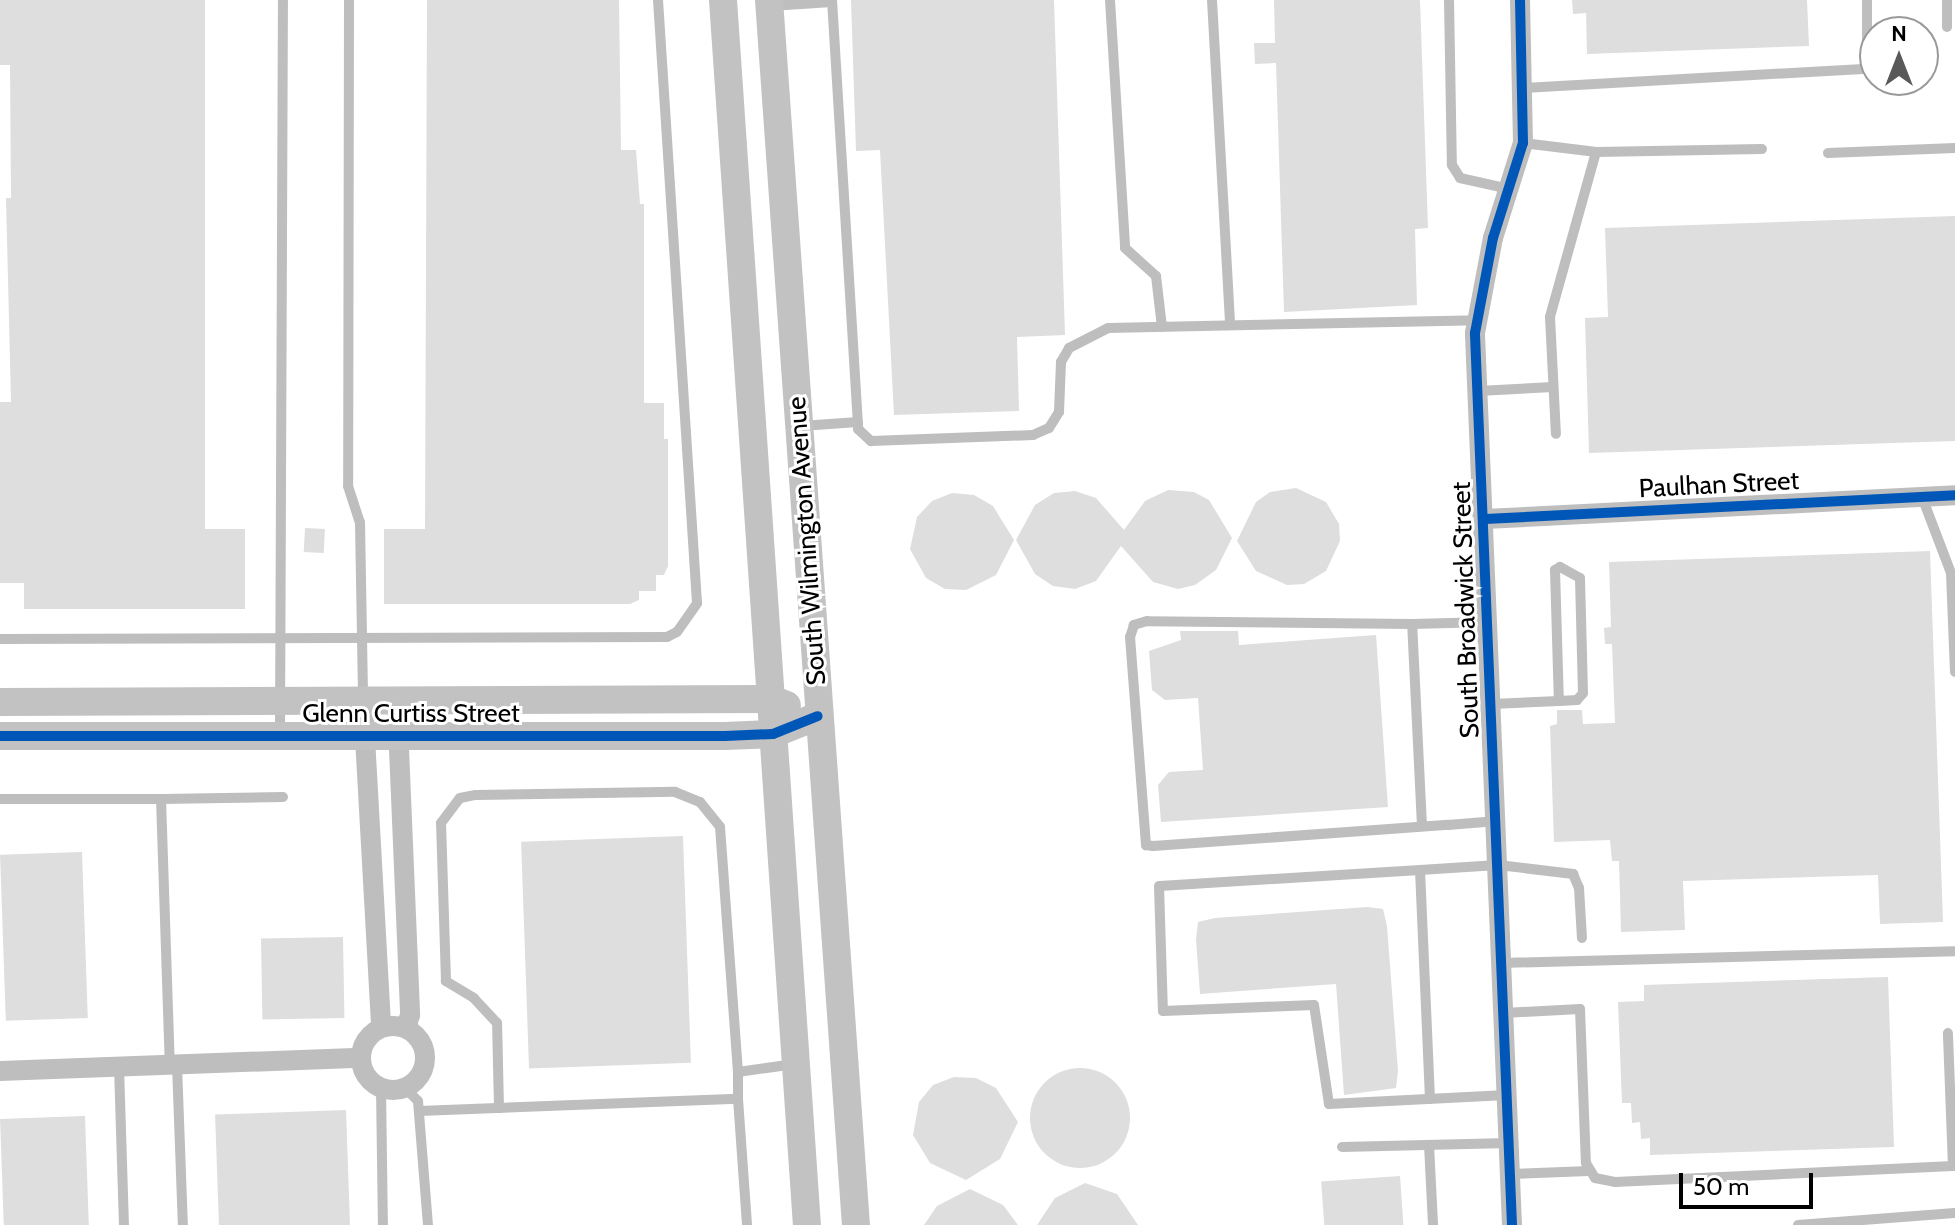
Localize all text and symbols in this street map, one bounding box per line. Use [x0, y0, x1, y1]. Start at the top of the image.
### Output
north arrow [1859, 16, 1939, 96]
text: N [1891, 20, 1907, 47]
street label: South Wilmington Avenue [781, 396, 833, 686]
street label: Paulhan Street [1638, 465, 1800, 505]
street label: South Broadwick Street [1446, 481, 1486, 739]
street label: Glenn Curtiss Street [302, 698, 520, 730]
scale bar [1683, 1157, 1817, 1207]
text: 50 m [1693, 1172, 1749, 1201]

